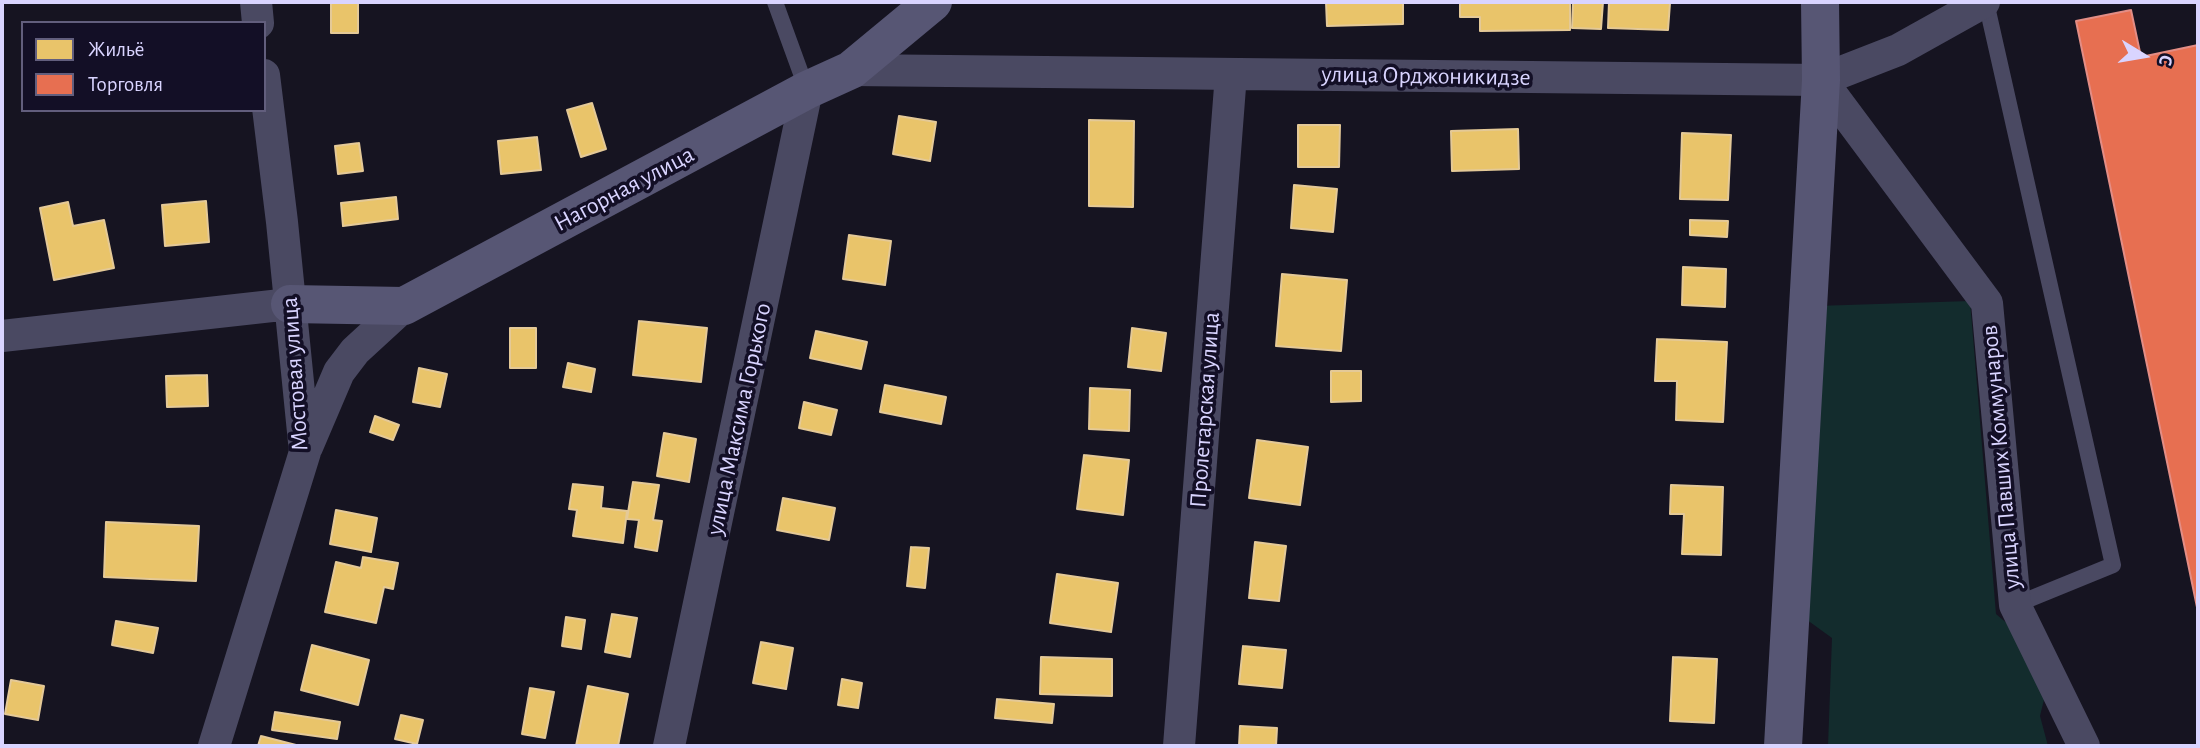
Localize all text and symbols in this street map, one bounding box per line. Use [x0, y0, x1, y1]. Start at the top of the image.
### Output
legend [21, 21, 266, 112]
north arrow [2109, 21, 2179, 91]
text: Жильё [88, 39, 144, 60]
text: С [2155, 53, 2175, 67]
street label: улица Орджоникидзе [1321, 60, 1531, 92]
text: Торговля [88, 74, 163, 95]
street label: Нагорная улица [549, 140, 699, 238]
street label: Мостовая улица [275, 296, 315, 452]
street label: улица Максима Горького [700, 300, 778, 538]
street label: Пролетарская улица [1184, 311, 1226, 509]
street label: улица Павших Коммунаров [1975, 324, 2027, 590]

